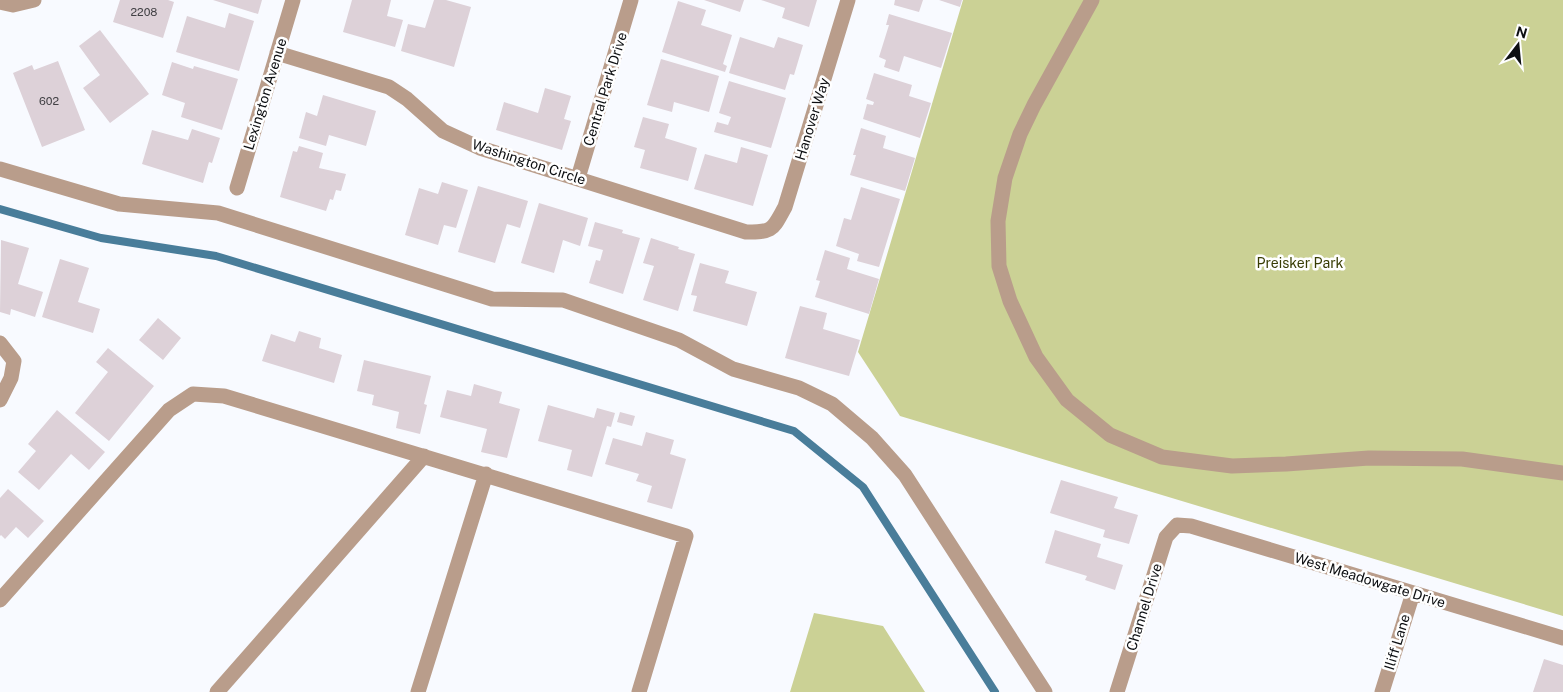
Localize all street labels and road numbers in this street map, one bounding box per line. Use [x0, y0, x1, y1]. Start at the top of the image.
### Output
street label: Central Park Drive [580, 30, 630, 148]
street label: Lexington Avenue [240, 36, 290, 152]
street label: Hanover Way [792, 75, 832, 162]
street label: Washington Circle [470, 136, 588, 188]
street label: West Meadowgate Drive [1293, 549, 1447, 611]
street label: Channel Drive [1123, 561, 1165, 653]
street label: Iliff Lane [1381, 612, 1413, 672]

